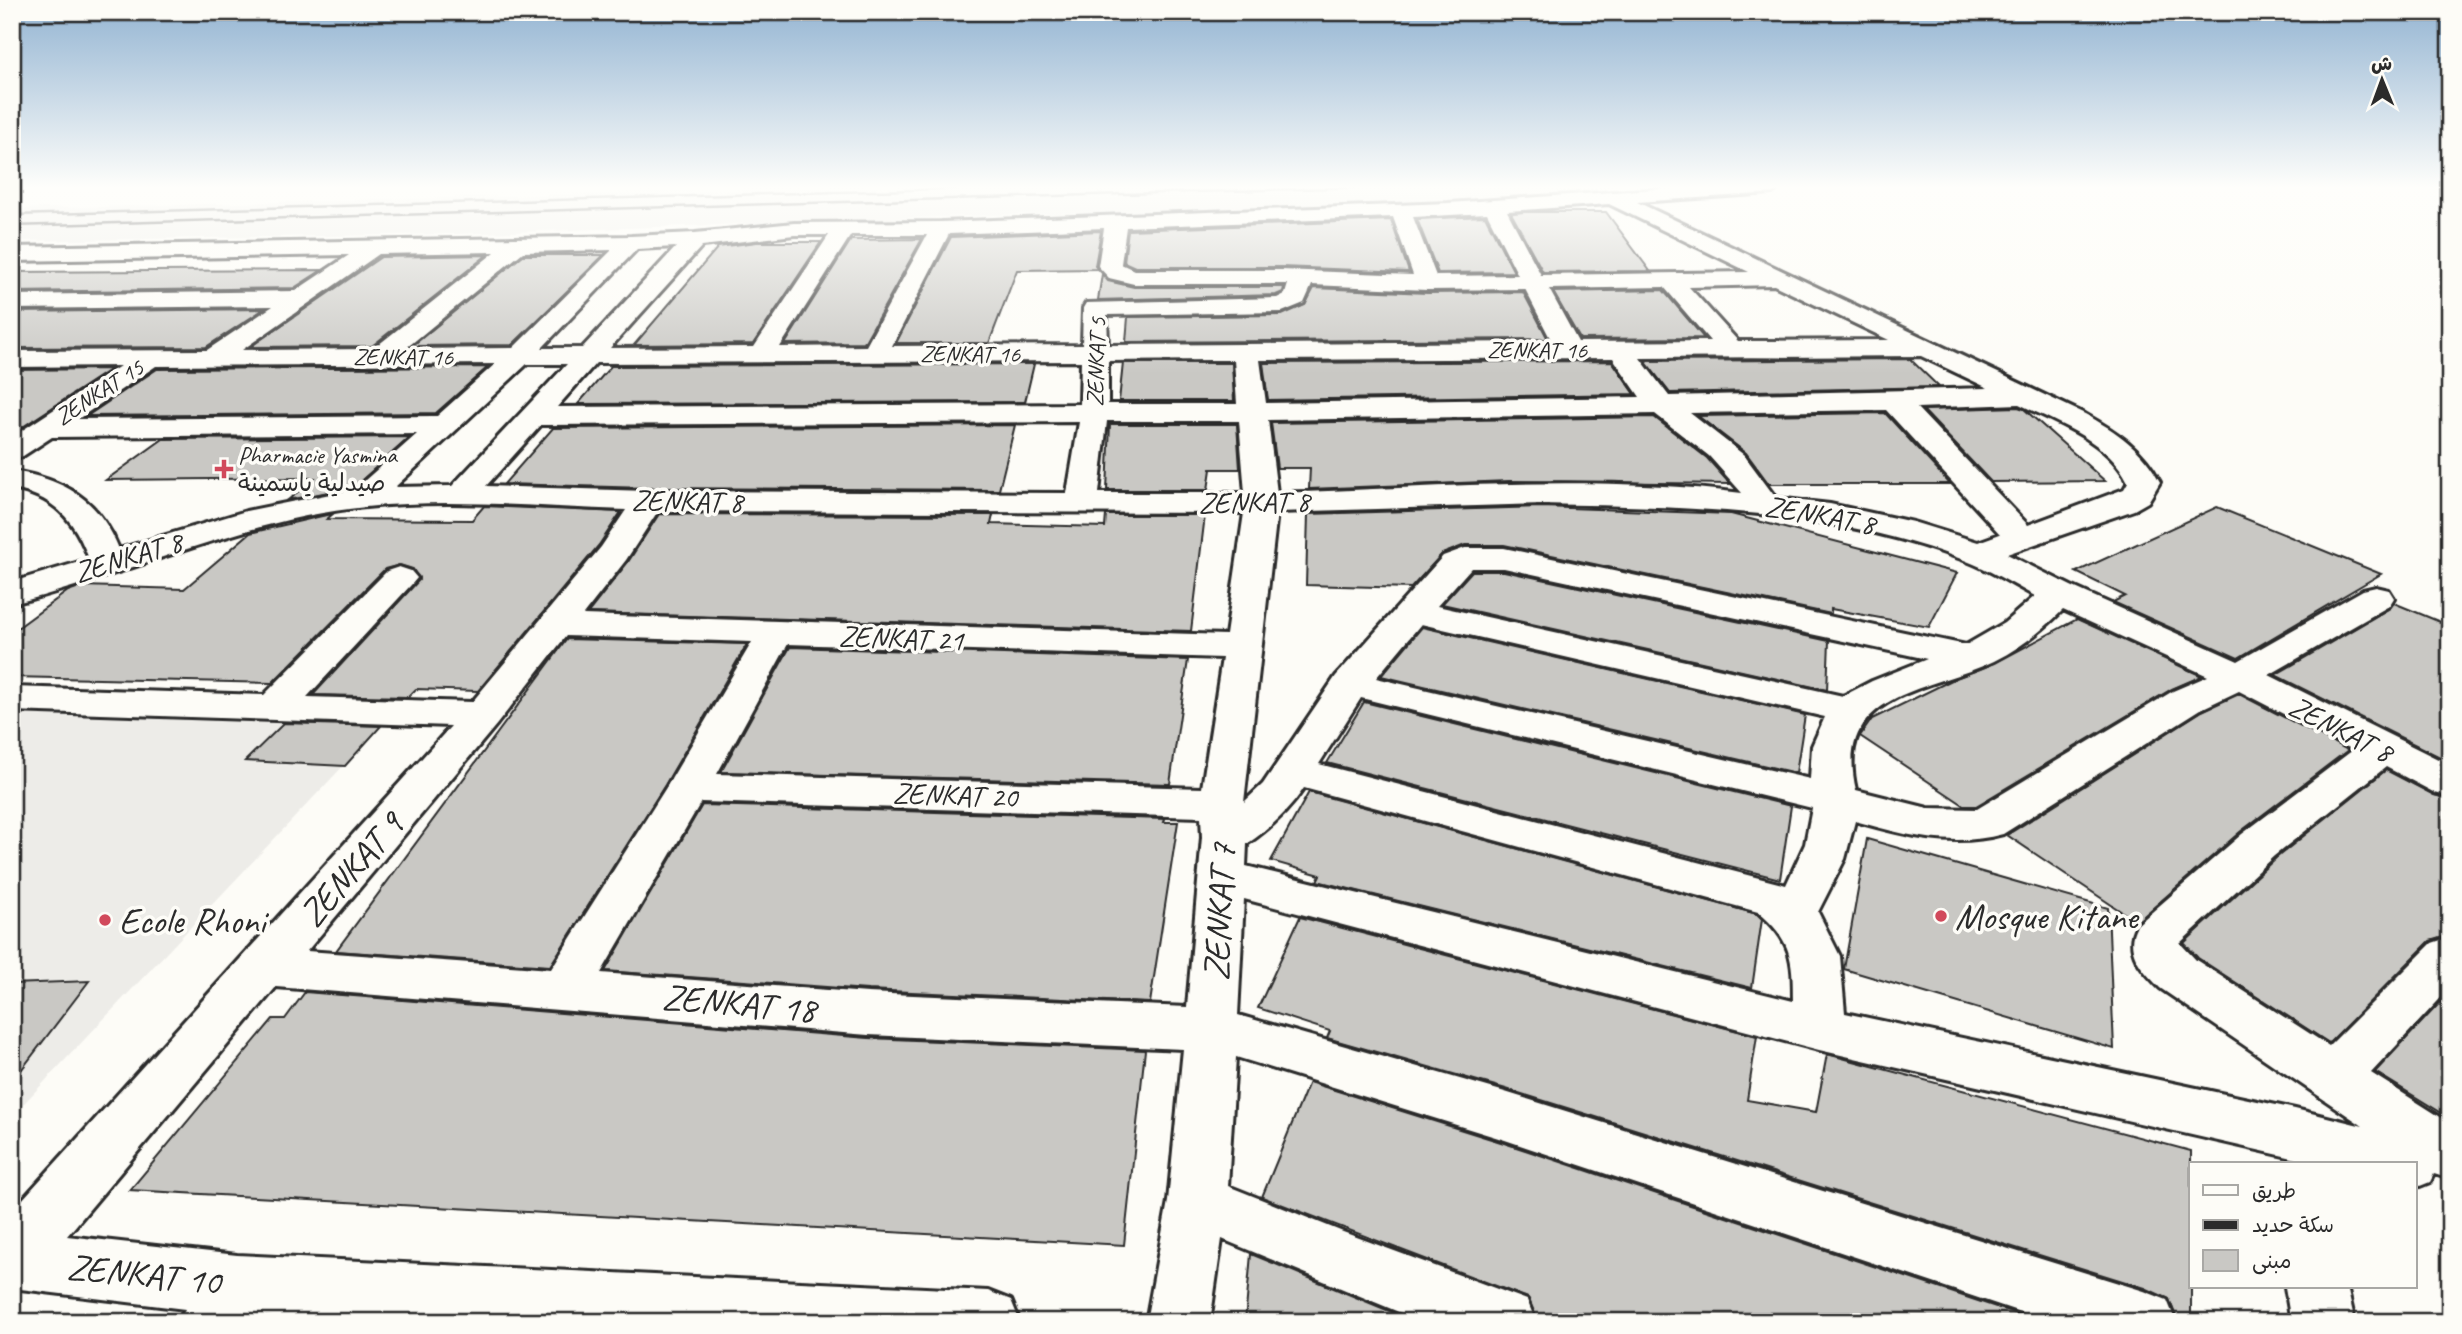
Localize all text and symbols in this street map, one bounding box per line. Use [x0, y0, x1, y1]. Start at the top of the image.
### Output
north arrow [2346, 46, 2416, 116]
text: ش [2371, 52, 2392, 76]
street label: ZENKAT 5 [1079, 316, 1113, 407]
street label: ZENKAT 16 [1487, 335, 1588, 365]
street label: ZENKAT 16 [920, 339, 1021, 369]
street label: ZENKAT 16 [353, 342, 454, 372]
street label: ZENKAT 15 [49, 352, 150, 432]
place label: Pharmacie Yasmina صيدلية ياسمينة [238, 440, 398, 498]
marker: Pharmacie Yasmina صيدلية ياسمينة [216, 461, 232, 477]
street label: ZENKAT 8 [631, 481, 746, 521]
street label: ZENKAT 8 [1198, 482, 1313, 522]
street label: ZENKAT 8 [1762, 487, 1881, 544]
street label: ZENKAT 8 [69, 522, 189, 591]
street label: ZENKAT 21 [838, 617, 966, 659]
street label: ZENKAT 8 [2283, 687, 2401, 772]
street label: ZENKAT 20 [892, 774, 1021, 816]
street label: ZENKAT 9 [288, 799, 416, 936]
street label: ZENKAT 7 [1192, 840, 1246, 982]
place label: Mosque Kitane [1955, 893, 2139, 940]
place label: Ecole Rhoni [119, 897, 269, 944]
marker: Mosque Kitane [1933, 908, 1949, 924]
marker: Ecole Rhoni [97, 912, 113, 928]
street label: ZENKAT 18 [660, 973, 821, 1033]
legend [2189, 1162, 2416, 1288]
text: طريق [2252, 1178, 2296, 1204]
text: سكة حديد [2252, 1212, 2334, 1238]
street label: ZENKAT 10 [65, 1243, 225, 1306]
text: مبنى [2252, 1248, 2291, 1275]

